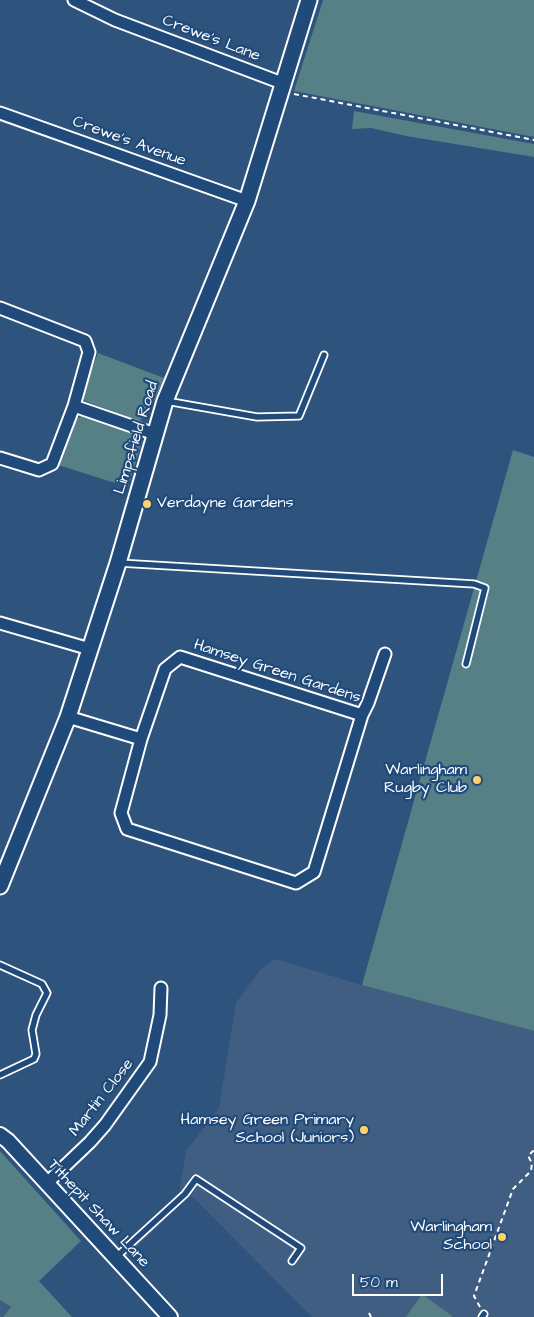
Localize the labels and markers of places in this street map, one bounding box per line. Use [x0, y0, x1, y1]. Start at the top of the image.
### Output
place label: Verdayne Gardens [157, 494, 294, 514]
marker: Verdayne Gardens [141, 498, 153, 510]
place label: Warlingham Rugby Club [384, 761, 467, 799]
marker: Warlingham Rugby Club [471, 774, 483, 786]
place label: Hamsey Green Primary School (Juniors) [181, 1111, 354, 1149]
marker: Hamsey Green Primary School (Juniors) [358, 1124, 370, 1136]
place label: Warlingham School [410, 1218, 492, 1256]
marker: Warlingham School [496, 1231, 508, 1243]

